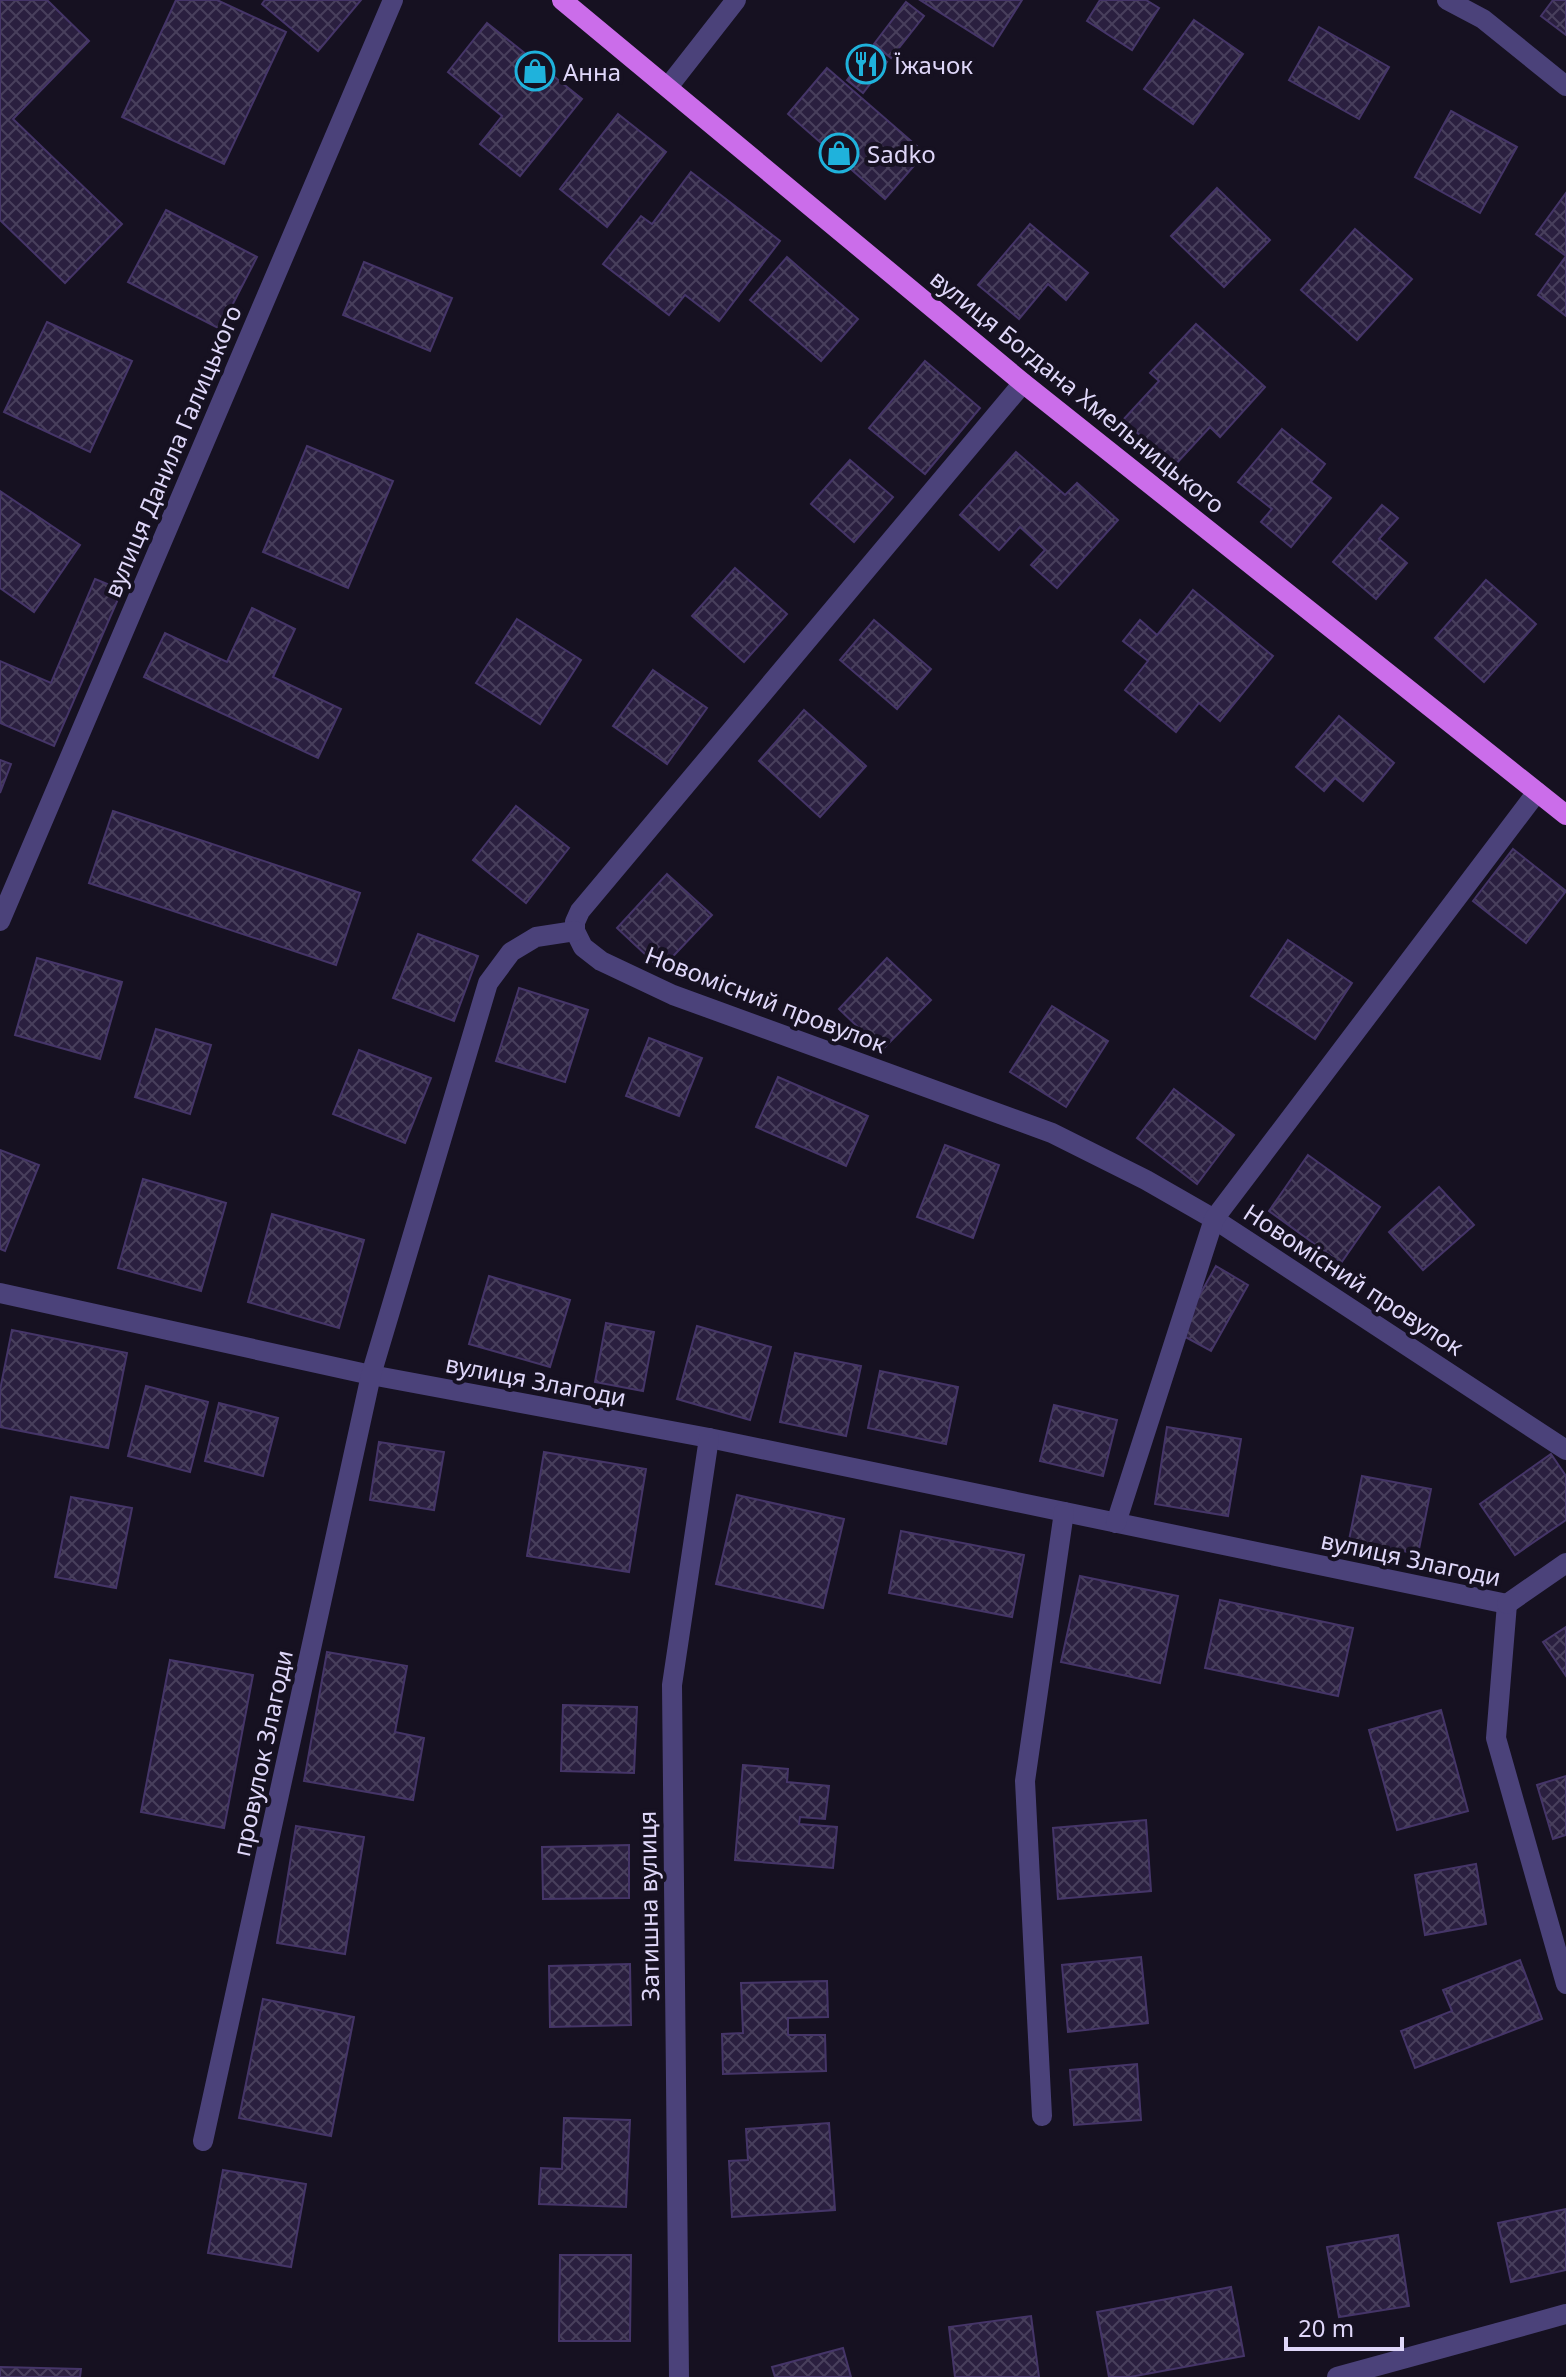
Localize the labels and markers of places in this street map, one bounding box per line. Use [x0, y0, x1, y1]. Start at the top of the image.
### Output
restaurant icon: Їжачок [845, 43, 887, 85]
place label: Їжачок [894, 48, 973, 81]
shop icon: Анна [514, 50, 556, 92]
place label: Анна [563, 55, 621, 88]
shop icon: Sadko [818, 132, 860, 174]
place label: Sadko [867, 137, 936, 170]

